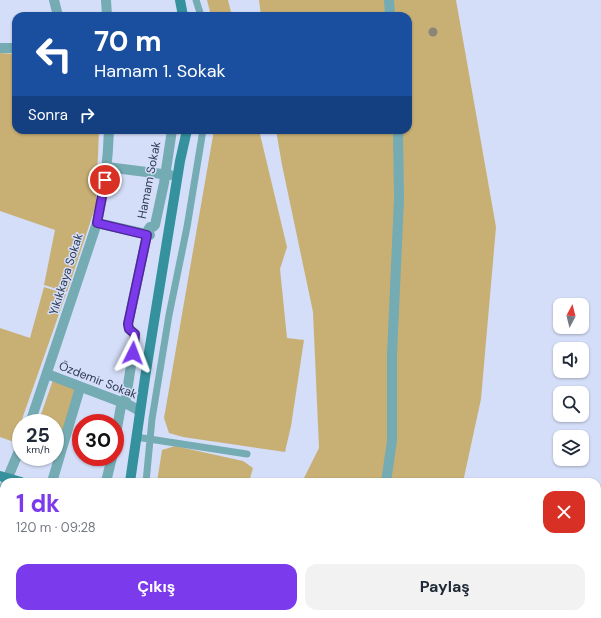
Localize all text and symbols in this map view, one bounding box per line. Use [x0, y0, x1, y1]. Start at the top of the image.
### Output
text: 70 m [94, 23, 162, 60]
icon: left [28, 28, 80, 80]
text: Hamam 1. Sokak [94, 59, 226, 83]
icon: right [76, 104, 98, 126]
text: Sonra [28, 105, 68, 125]
street label: Hamam Sokak [134, 140, 164, 220]
pin [88, 163, 122, 197]
icon: arrive [94, 169, 116, 191]
street label: Yıkıkkaya Sokak [45, 231, 87, 317]
north arrow [553, 298, 589, 334]
map controls [553, 298, 589, 466]
position arrow [112, 332, 154, 374]
button: sound [553, 342, 589, 378]
street label: Özdemir Sokak [56, 358, 140, 402]
button: search [553, 386, 589, 422]
speed limit sign: 30 [72, 414, 124, 466]
text: 25 [26, 422, 50, 448]
button: layers [553, 430, 589, 466]
text: km/h [26, 443, 50, 456]
text: 1 dk [16, 488, 60, 519]
button: close [543, 491, 585, 533]
text: 120 m · 09:28 [16, 519, 96, 536]
button: Çıkış [16, 564, 297, 610]
button: Paylaş [305, 564, 585, 610]

